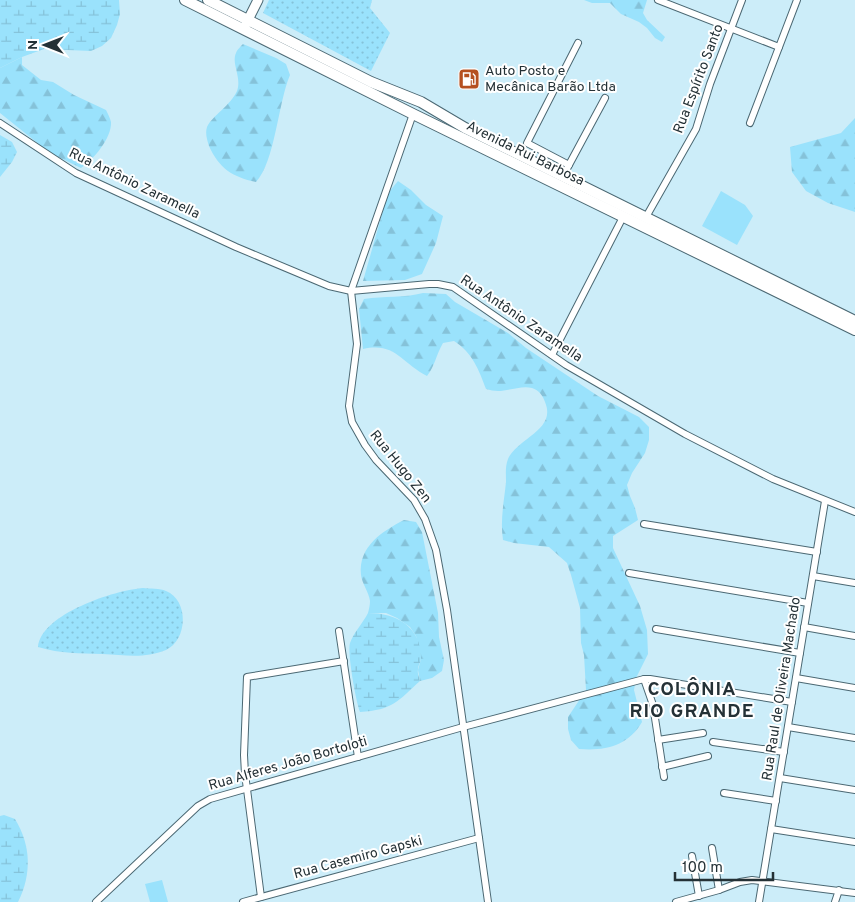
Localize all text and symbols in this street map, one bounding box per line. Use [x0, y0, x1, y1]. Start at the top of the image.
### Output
north arrow [20, 20, 70, 70]
street label: Rua Espírito Santo [670, 22, 728, 136]
text: N [25, 40, 42, 50]
place label: Auto Posto e Mecânica Barão Ltda [485, 63, 616, 96]
fuel station icon: Auto Posto e Mecânica Barão Ltda [457, 67, 481, 91]
street label: Avenida Rui Barbosa [463, 118, 587, 190]
street label: Rua Antônio Zaramella [66, 145, 202, 223]
street label: Rua Antônio Zaramella [457, 272, 585, 366]
street label: Rua Hugo Zen [366, 427, 434, 507]
street label: Rua Raul de Oliveira Machado [759, 596, 805, 782]
district label: COLÔNIA RIO GRANDE [629, 677, 755, 724]
street label: Rua Alferes João Bortoloti [207, 733, 369, 795]
street label: Rua Casemiro Gapski [292, 833, 424, 883]
scale bar [675, 850, 772, 882]
text: 100 m [682, 859, 723, 878]

